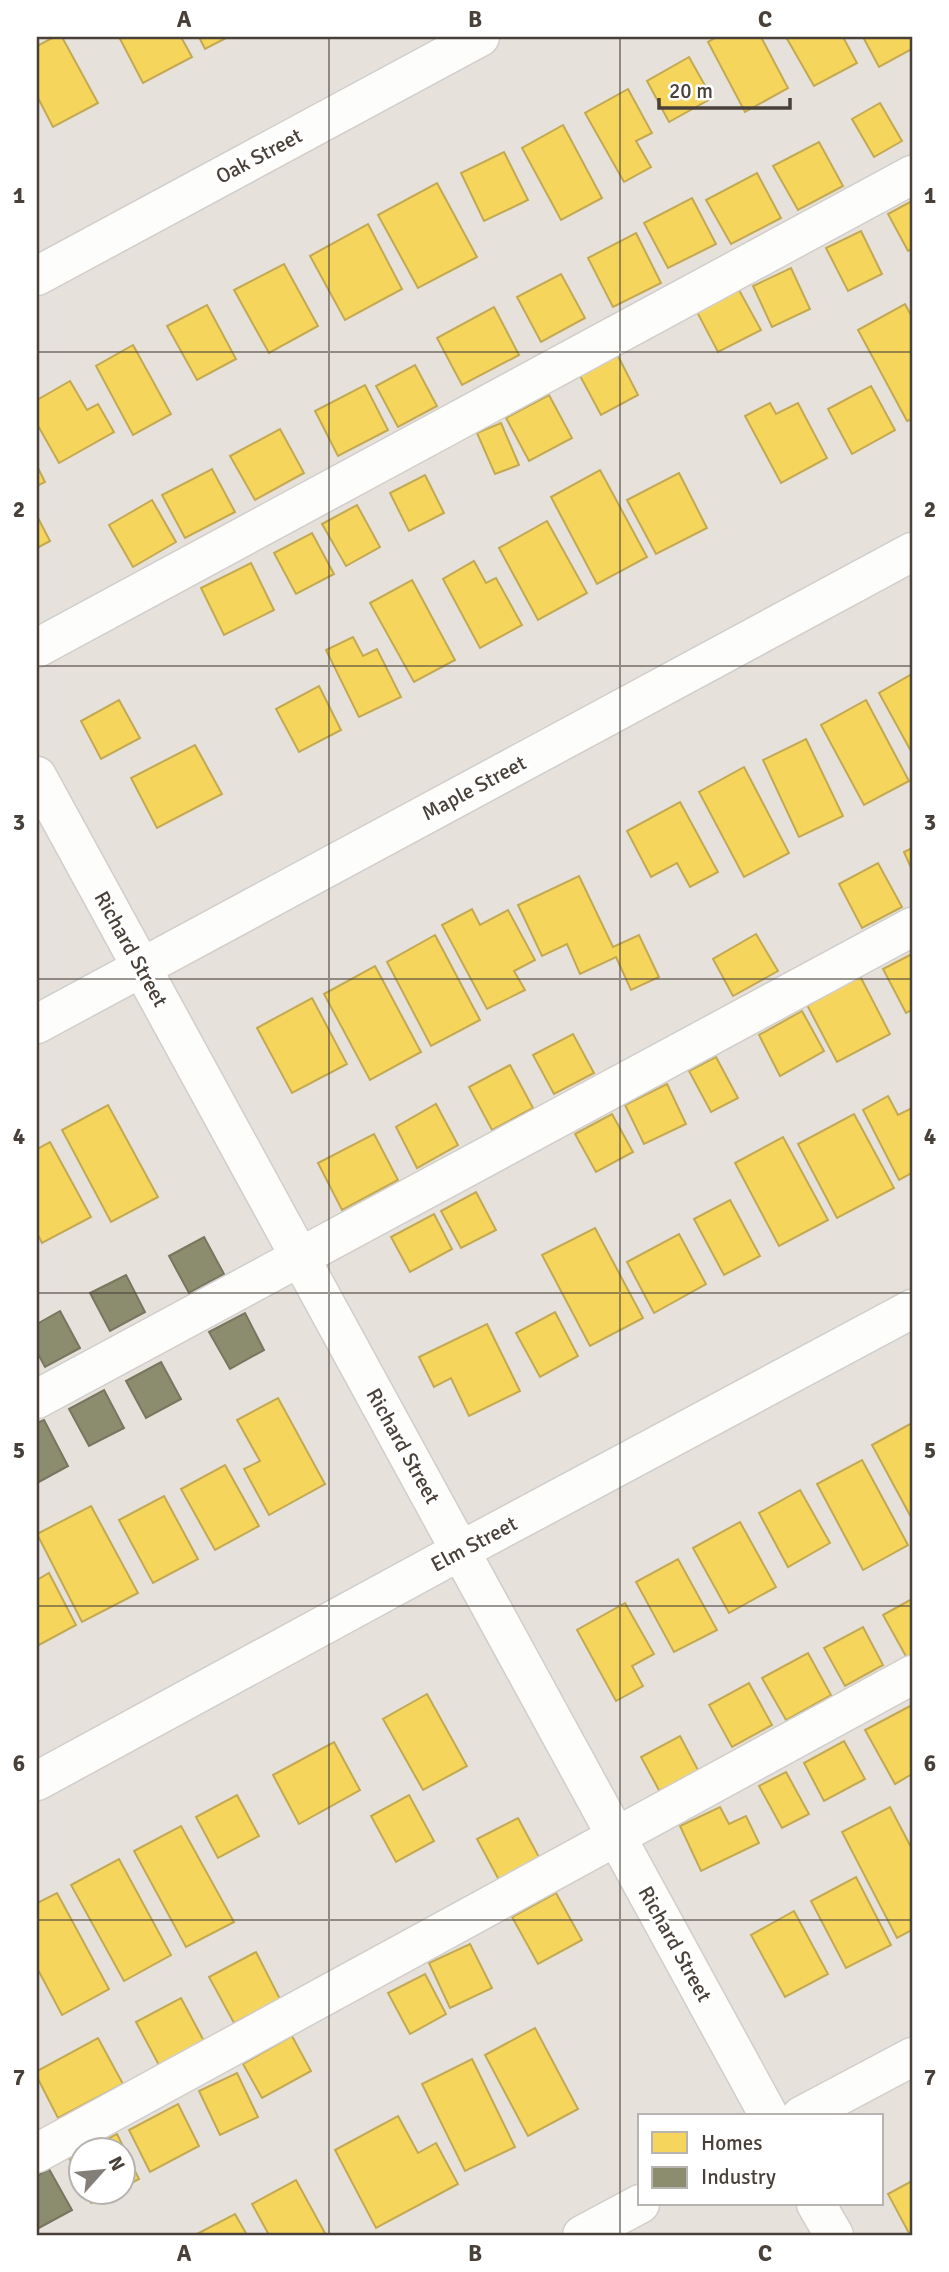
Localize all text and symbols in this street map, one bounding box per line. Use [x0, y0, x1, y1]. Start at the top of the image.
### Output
text: A [177, 5, 192, 34]
text: B [468, 5, 482, 34]
text: C [758, 5, 772, 34]
scale bar [659, 66, 790, 110]
text: 20 m [669, 78, 713, 104]
street label: Oak Street [211, 122, 307, 190]
text: 1 [13, 181, 25, 210]
text: 1 [924, 181, 936, 210]
text: 2 [13, 495, 25, 524]
text: 2 [924, 495, 936, 524]
street label: Maple Street [417, 750, 531, 826]
text: 3 [13, 808, 25, 837]
text: 3 [924, 808, 936, 837]
street label: Richard Street [89, 887, 173, 1011]
text: 4 [13, 1122, 25, 1151]
text: 4 [924, 1122, 936, 1151]
street label: Richard Street [361, 1384, 445, 1508]
text: 5 [13, 1436, 25, 1465]
text: 5 [924, 1436, 936, 1465]
street label: Elm Street [426, 1510, 522, 1578]
text: 6 [13, 1749, 25, 1778]
text: 6 [924, 1749, 936, 1778]
street label: Richard Street [633, 1882, 717, 2006]
text: 7 [13, 2063, 25, 2092]
text: 7 [924, 2063, 936, 2092]
legend [638, 2114, 883, 2206]
text: Homes [701, 2130, 763, 2156]
north arrow [66, 2136, 136, 2206]
text: N [103, 2152, 130, 2175]
text: Industry [701, 2164, 776, 2190]
text: A [177, 2239, 192, 2268]
text: B [468, 2239, 482, 2268]
text: C [758, 2239, 772, 2268]

